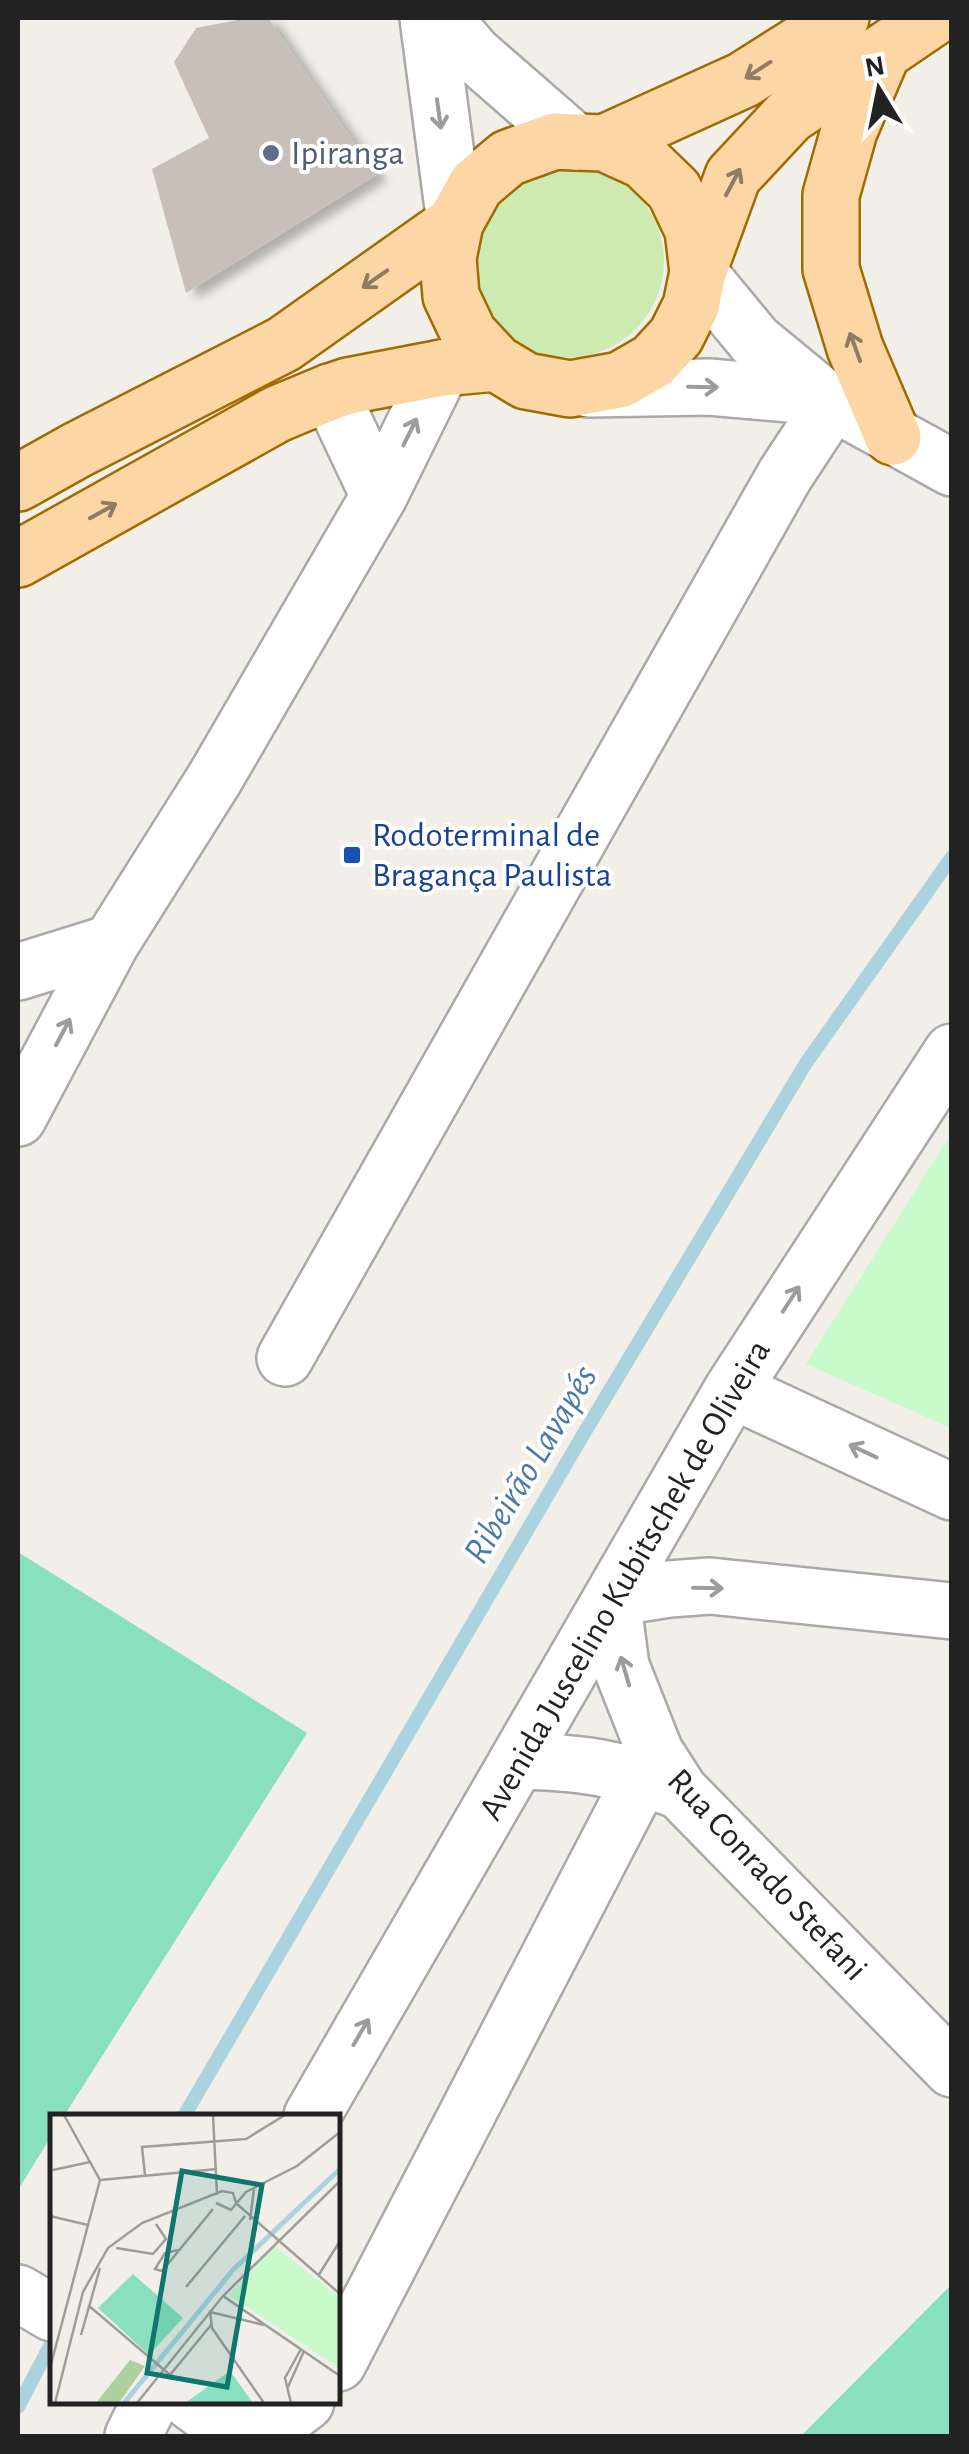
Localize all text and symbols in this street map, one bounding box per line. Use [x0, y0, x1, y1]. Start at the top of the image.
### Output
north arrow [829, 40, 929, 140]
text: N [863, 52, 887, 83]
one-way arrow [745, 60, 773, 80]
one-way arrow [431, 98, 449, 130]
place label: Ipiranga [291, 136, 404, 171]
marker: Ipiranga [260, 142, 282, 164]
one-way arrow [724, 168, 743, 197]
one-way arrow [362, 268, 390, 289]
one-way arrow [845, 332, 863, 363]
one-way arrow [686, 378, 718, 397]
one-way arrow [402, 418, 421, 448]
one-way arrow [87, 501, 117, 521]
place label: Rodoterminal de Bragança Paulista [372, 818, 612, 893]
marker: Rodoterminal de Bragança Paulista [341, 844, 363, 866]
one-way arrow [54, 1018, 74, 1047]
one-way arrow [781, 1285, 802, 1314]
street label: Avenida Juscelino Kubitschek de Oliveira [473, 1334, 777, 1826]
water label: Ribeirão Lavapés [457, 1360, 605, 1570]
one-way arrow [848, 1441, 879, 1459]
one-way arrow [692, 1578, 724, 1597]
one-way arrow [615, 1656, 633, 1687]
street label: Rua Conrado Stefani [661, 1763, 873, 1987]
one-way arrow [351, 2018, 371, 2047]
inset map [50, 2114, 340, 2404]

